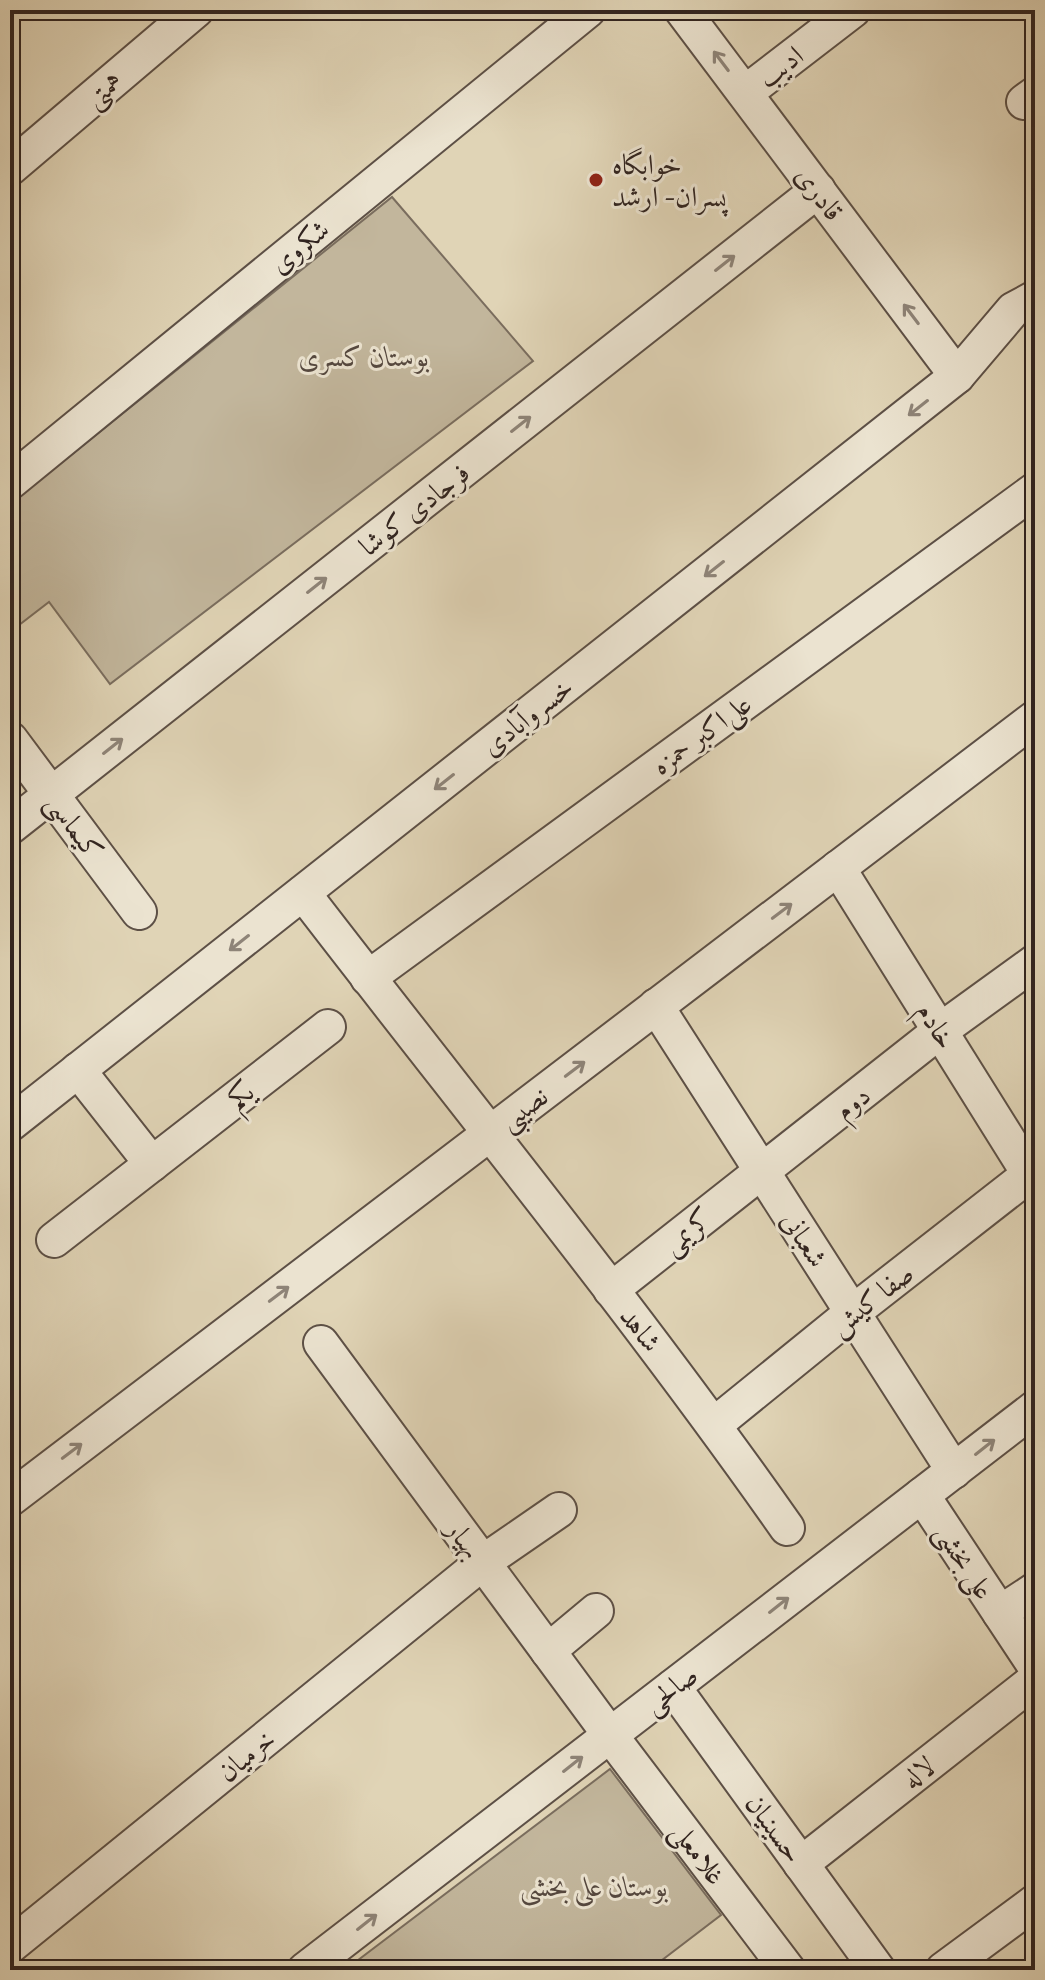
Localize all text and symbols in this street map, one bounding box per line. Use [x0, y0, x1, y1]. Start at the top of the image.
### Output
street label: ادیب [750, 38, 813, 98]
one-way arrow [712, 51, 729, 73]
street label: همتی [77, 63, 132, 118]
place label: خوابگاه پسران- ارشد [612, 147, 729, 218]
street label: قادری [784, 159, 852, 230]
marker: خوابگاه پسران- ارشد [587, 171, 605, 189]
street label: شکروی [262, 212, 339, 284]
one-way arrow [714, 255, 735, 272]
one-way arrow [902, 304, 919, 325]
park label: بوستان کسری [298, 339, 430, 378]
one-way arrow [908, 399, 929, 416]
one-way arrow [510, 416, 531, 433]
street label: فرجادی کوشا [352, 455, 479, 567]
one-way arrow [704, 560, 725, 578]
one-way arrow [306, 577, 327, 594]
street label: خسروآبادی [474, 670, 583, 766]
street label: علی‌اکبر حمزه [644, 686, 761, 786]
one-way arrow [102, 738, 123, 755]
one-way arrow [434, 773, 455, 791]
street label: کیماسی [35, 786, 111, 869]
one-way arrow [770, 902, 792, 919]
one-way arrow [229, 934, 250, 952]
street label: خادم [903, 995, 964, 1059]
one-way arrow [564, 1060, 585, 1077]
street label: یکم [220, 1073, 268, 1124]
street label: دوم [827, 1077, 882, 1133]
street label: نصیبی [492, 1079, 558, 1142]
street label: کریمی [655, 1201, 722, 1265]
street label: شعبانی [770, 1205, 836, 1276]
street label: صفا کیش [822, 1256, 923, 1346]
one-way arrow [268, 1285, 289, 1302]
street label: شاهد [609, 1300, 669, 1362]
one-way arrow [974, 1438, 995, 1455]
one-way arrow [61, 1443, 82, 1460]
street label: بهیار [434, 1511, 490, 1568]
street label: علی بخشی [924, 1516, 1002, 1608]
one-way arrow [768, 1597, 789, 1614]
street label: صالحی [636, 1657, 707, 1725]
street label: خرمیان [210, 1721, 285, 1792]
street label: لاله [894, 1748, 945, 1800]
one-way arrow [562, 1755, 583, 1772]
street label: حسینیان [735, 1787, 811, 1872]
street label: غلامعلی [660, 1815, 734, 1894]
park label: بوستان علی بخشی [520, 1869, 668, 1908]
one-way arrow [356, 1914, 377, 1931]

